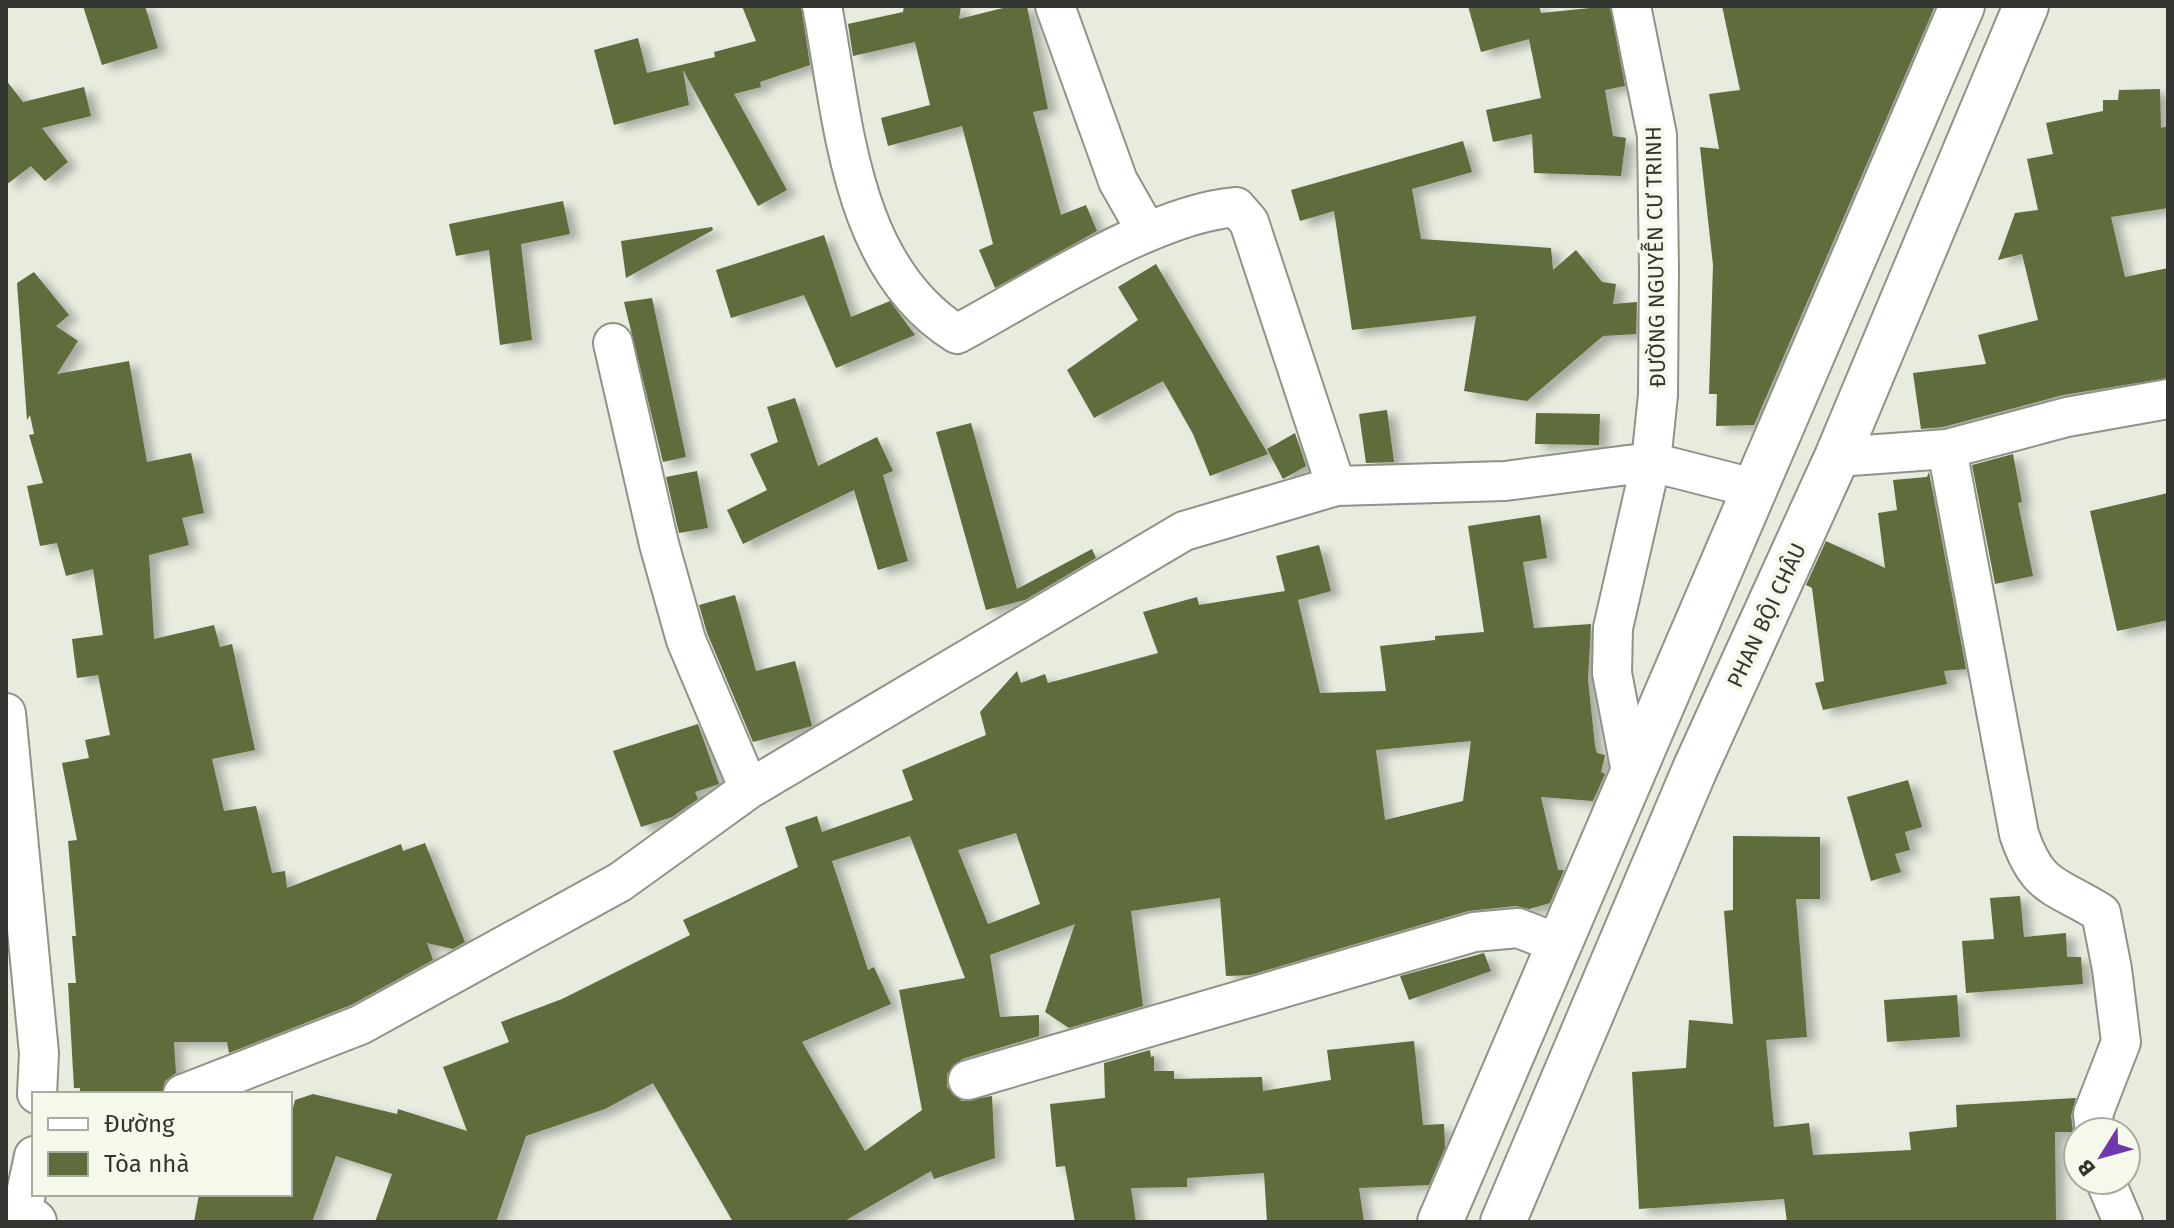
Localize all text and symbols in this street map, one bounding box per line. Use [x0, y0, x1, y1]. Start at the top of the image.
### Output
street label: ĐƯỜNG NGUYỄN CƯ TRINH [1638, 126, 1671, 388]
street label: PHAN BỘI CHÂU [1721, 539, 1812, 692]
legend [32, 1092, 292, 1196]
text: Đường [104, 1110, 175, 1138]
north arrow [2062, 1116, 2142, 1196]
text: Tòa nhà [104, 1150, 189, 1178]
text: B [2072, 1154, 2101, 1181]

